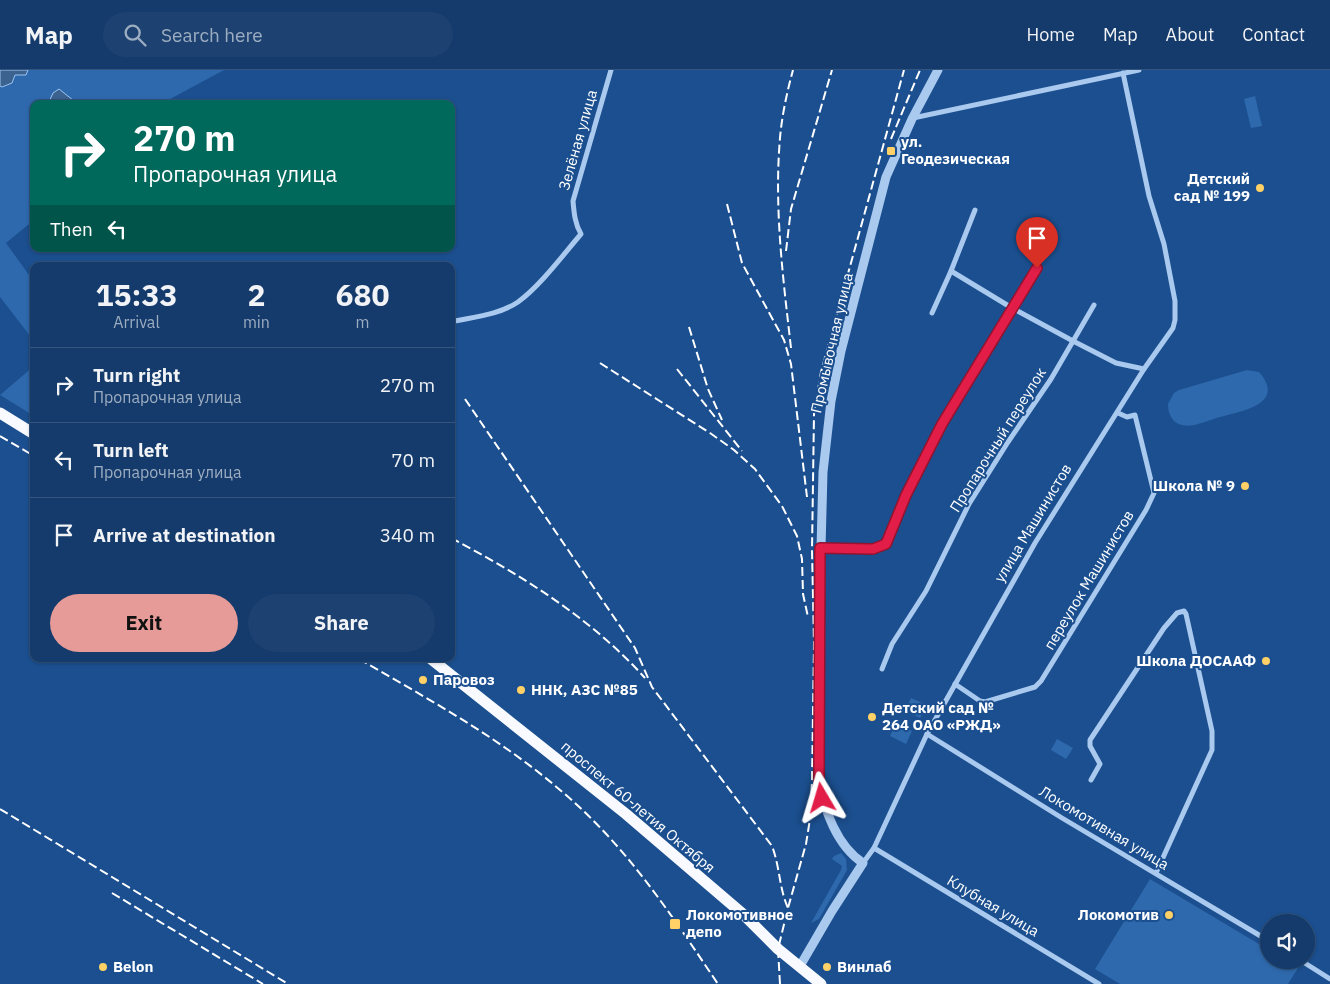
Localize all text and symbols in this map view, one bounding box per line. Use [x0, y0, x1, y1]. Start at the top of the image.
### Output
search box [103, 12, 453, 57]
text: Map [25, 19, 73, 51]
icon: search [121, 21, 149, 49]
text: Search here [161, 23, 263, 47]
text: Home [1027, 23, 1075, 46]
text: Map [1103, 23, 1138, 46]
text: About [1166, 23, 1214, 46]
text: Contact [1242, 23, 1305, 46]
street label: Зелёная улица [554, 87, 601, 192]
text: 270 m [133, 115, 236, 161]
icon: right [50, 120, 115, 185]
place label: ул. Геодезическая [901, 132, 1010, 168]
marker: ул. Геодезическая [885, 145, 897, 157]
text: Пропарочная улица [133, 159, 337, 188]
place label: Детский сад № 199 [1174, 169, 1250, 205]
marker: Детский сад № 199 [1254, 182, 1266, 194]
icon: left [103, 215, 131, 243]
text: Then [50, 217, 93, 241]
pin [1016, 217, 1058, 268]
icon: arrive [1023, 224, 1051, 252]
street label: Промывочная улица [806, 271, 857, 415]
text: 15:33 [96, 275, 177, 314]
text: 2 [247, 275, 265, 314]
text: 680 [335, 275, 389, 314]
text: Arrival [113, 312, 160, 332]
text: min [243, 312, 270, 332]
text: m [355, 312, 369, 332]
text: Turn right [93, 363, 180, 387]
street label: Пропарочный переулок [945, 364, 1050, 516]
icon: right [50, 371, 78, 399]
text: 270 m [380, 373, 435, 397]
text: Пропарочная улица [93, 387, 242, 407]
text: Turn left [93, 438, 169, 462]
icon: left [50, 446, 78, 474]
text: 70 m [391, 448, 435, 472]
street label: улица Машинистов [990, 460, 1075, 585]
text: Пропарочная улица [93, 462, 242, 482]
place label: Школа № 9 [1153, 476, 1235, 495]
marker: Школа № 9 [1239, 480, 1251, 492]
street label: переулок Машинистов [1039, 506, 1138, 653]
icon: arrive [50, 521, 78, 549]
text: Arrive at destination [93, 523, 276, 547]
text: 340 m [380, 523, 435, 547]
button: Exit [50, 594, 238, 652]
button: Share [248, 594, 435, 652]
place label: Школа ДОСААФ [1136, 651, 1256, 670]
marker: Школа ДОСААФ [1260, 655, 1272, 667]
place label: Паровоз [433, 670, 495, 689]
marker: Паровоз [417, 674, 429, 686]
place label: ННК, АЗС №85 [531, 680, 638, 699]
marker: ННК, АЗС №85 [515, 684, 527, 696]
place label: Детский сад № 264 ОАО «РЖД» [882, 698, 1001, 734]
marker: Детский сад № 264 ОАО «РЖД» [866, 711, 878, 723]
street label: проспект 60-летия Октября [557, 737, 719, 877]
position arrow [795, 771, 847, 823]
street label: Локомотивная улица [1036, 781, 1173, 874]
street label: Клубная улица [944, 871, 1043, 941]
place label: Локомотивное депо [686, 905, 793, 941]
place label: Локомотив [1078, 905, 1159, 924]
marker: Локомотив [1163, 909, 1175, 921]
map controls [1260, 914, 1315, 969]
button: sound [1260, 914, 1315, 969]
marker: Локомотивное депо [668, 917, 682, 931]
place label: Belon [113, 957, 153, 976]
place label: Винлаб [837, 957, 892, 976]
marker: Belon [97, 961, 109, 973]
marker: Винлаб [821, 961, 833, 973]

